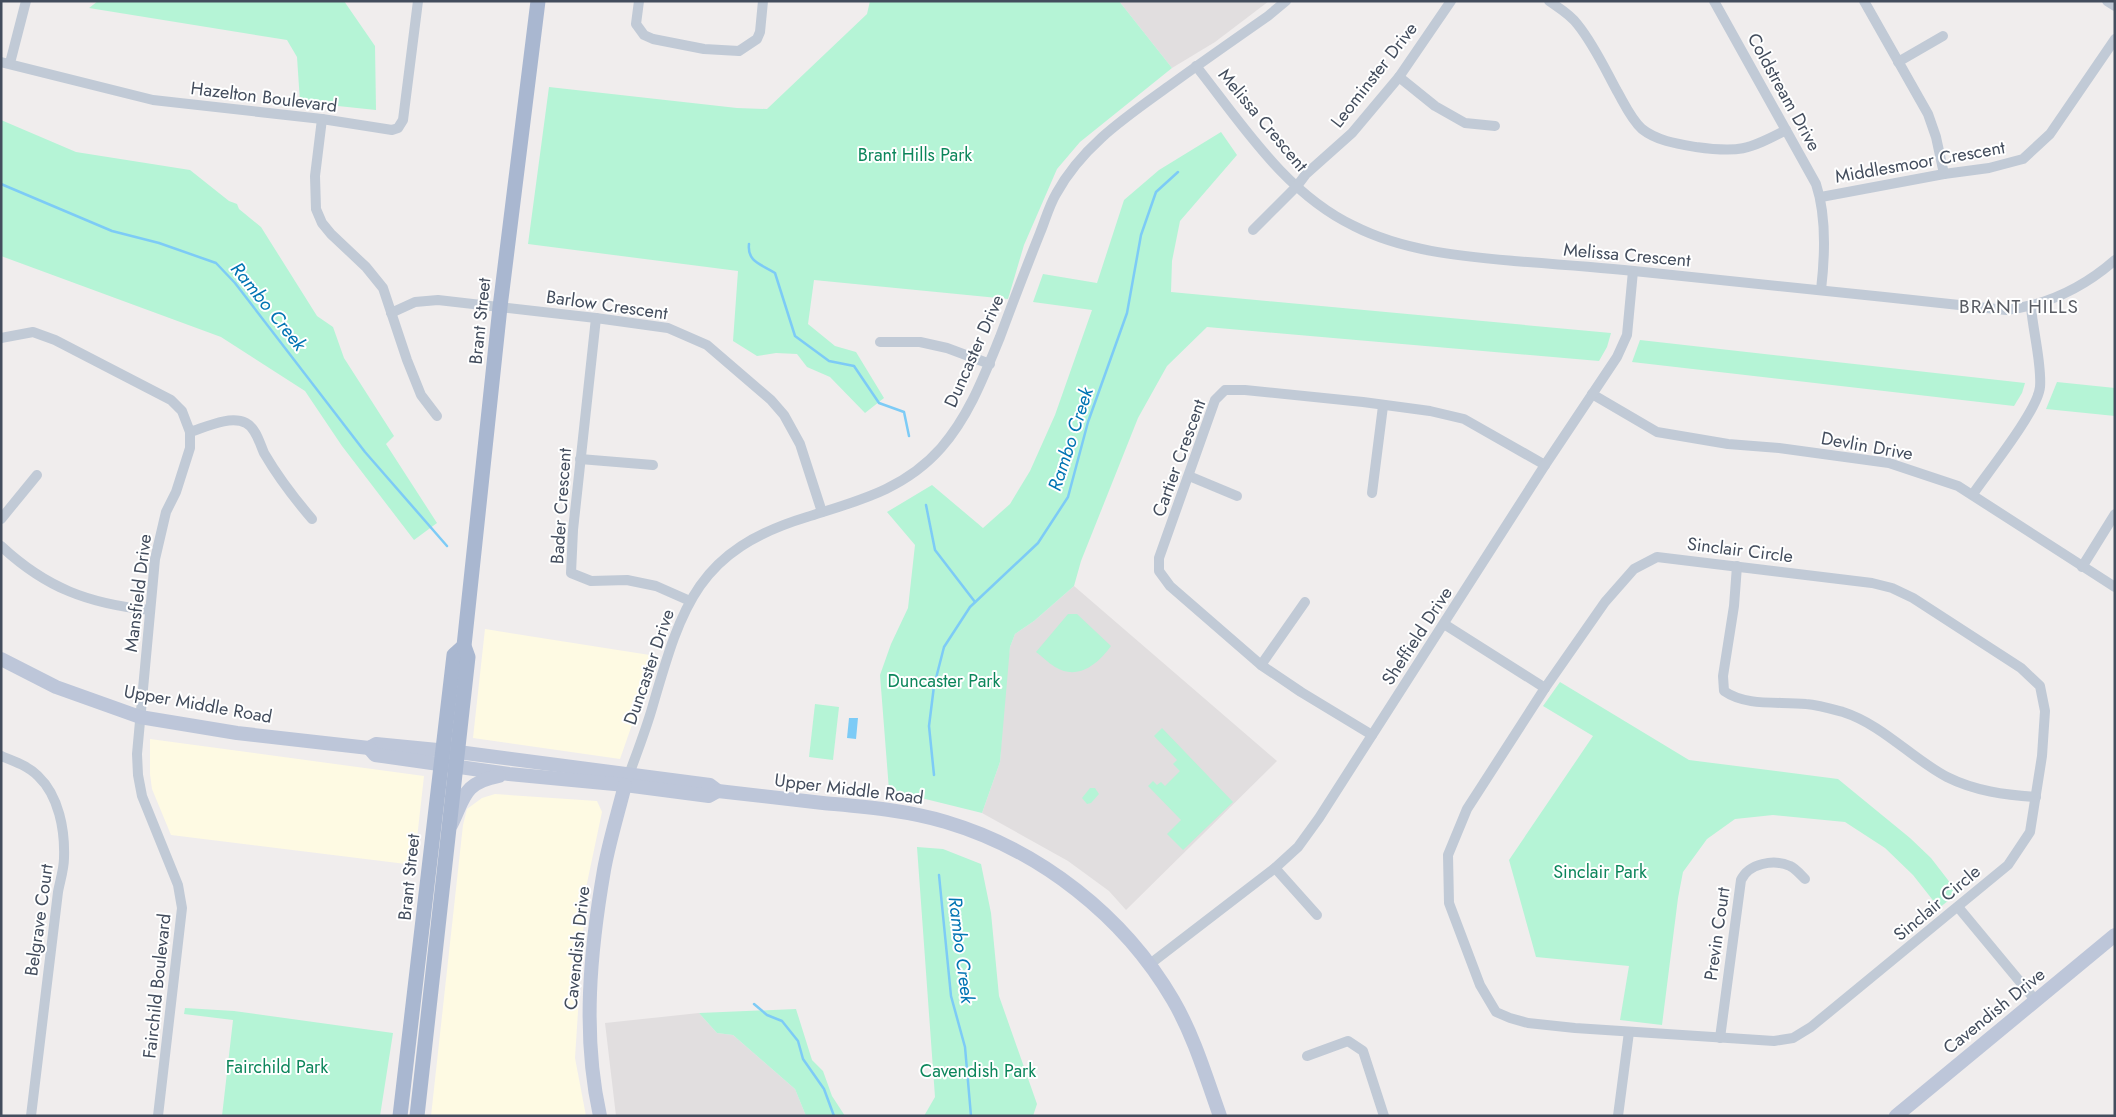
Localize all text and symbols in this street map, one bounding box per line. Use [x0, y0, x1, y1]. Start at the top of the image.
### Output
street label: Leominster Drive [1324, 17, 1424, 133]
street label: Coldstream Drive [1741, 28, 1827, 156]
street label: Melissa Crescent [1212, 63, 1314, 178]
street label: Hazelton Boulevard [189, 75, 339, 119]
street label: Middlesmoor Crescent [1833, 134, 2008, 190]
park label: Brant Hills Park [858, 142, 972, 168]
street label: Melissa Crescent [1562, 236, 1692, 274]
water label: Rambo Creek [224, 256, 313, 357]
street label: Brant Street [463, 276, 498, 366]
street label: Barlow Crescent [544, 284, 670, 326]
street label: Duncaster Drive [938, 291, 1010, 411]
district label: BRANT HILLS [1959, 293, 2079, 320]
water label: Rambo Creek [1041, 383, 1100, 494]
street label: Cartier Crescent [1146, 395, 1213, 520]
street label: Devlin Drive [1819, 425, 1915, 467]
street label: Bader Crescent [544, 446, 578, 565]
street label: Sinclair Circle [1686, 531, 1794, 569]
street label: Mansfield Drive [118, 532, 158, 654]
street label: Sheffield Drive [1375, 582, 1459, 690]
street label: Duncaster Drive [617, 606, 681, 728]
park label: Duncaster Park [888, 668, 1001, 694]
street label: Upper Middle Road [122, 678, 274, 730]
street label: Upper Middle Road [773, 767, 925, 811]
street label: Brant Street [392, 832, 427, 922]
park label: Sinclair Park [1553, 859, 1647, 885]
street label: Sinclair Circle [1888, 859, 1986, 947]
street label: Belgrave Court [18, 862, 60, 978]
street label: Cavendish Drive [558, 885, 596, 1011]
street label: Previn Court [1698, 885, 1737, 982]
water label: Rambo Creek [942, 895, 982, 1006]
street label: Fairchild Boulevard [136, 912, 178, 1060]
street label: Cavendish Drive [1938, 962, 2050, 1060]
park label: Fairchild Park [226, 1054, 328, 1080]
park label: Cavendish Park [920, 1058, 1036, 1084]

